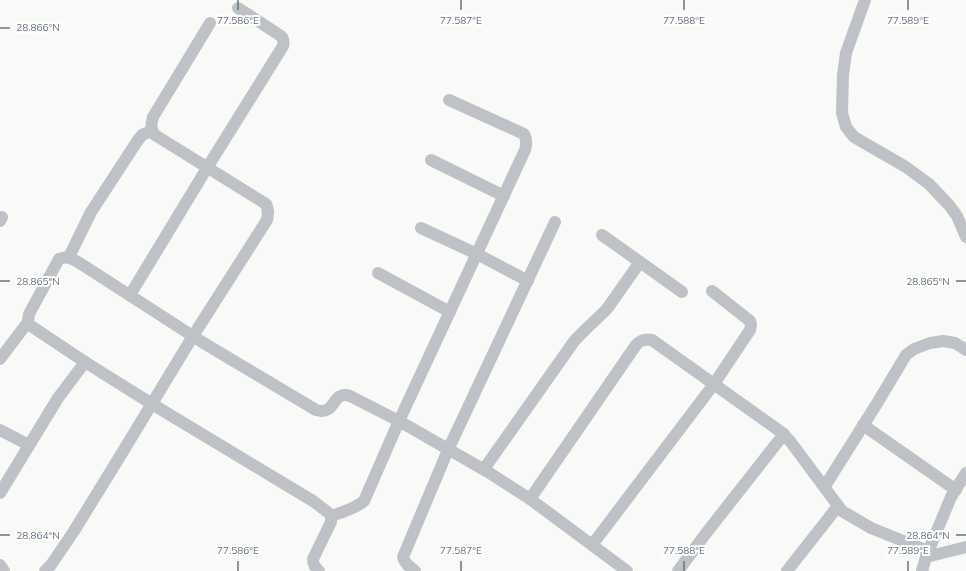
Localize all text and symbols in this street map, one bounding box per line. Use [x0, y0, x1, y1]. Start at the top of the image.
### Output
text: 77.586°E [217, 14, 259, 27]
text: 77.587°E [440, 14, 482, 27]
text: 77.588°E [663, 14, 705, 27]
text: 77.589°E [887, 14, 929, 27]
text: 28.866°N [16, 21, 60, 34]
text: 28.865°N [16, 275, 60, 288]
text: 28.865°N [906, 275, 950, 288]
text: 28.864°N [16, 529, 60, 542]
text: 28.864°N [906, 529, 950, 542]
text: 77.586°E [217, 544, 259, 557]
text: 77.587°E [440, 544, 482, 557]
text: 77.588°E [663, 544, 705, 557]
text: 77.589°E [887, 544, 929, 557]

